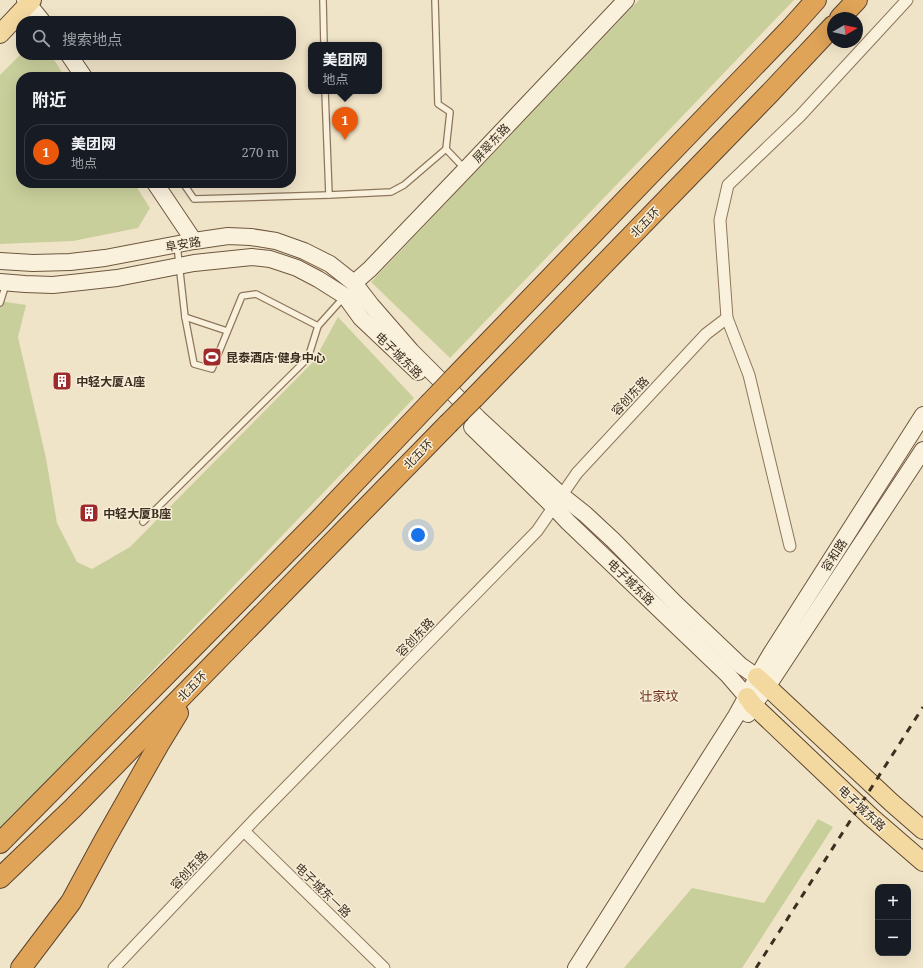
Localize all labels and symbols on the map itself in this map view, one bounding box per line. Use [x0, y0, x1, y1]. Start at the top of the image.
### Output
north arrow [827, 12, 863, 48]
pin: 1 [332, 107, 358, 140]
street label: 屏翠东路 [468, 120, 514, 166]
street label: 北五环 [626, 203, 664, 241]
street label: 阜安路 [164, 233, 202, 255]
street label: 电子城东路 [372, 328, 426, 382]
sports icon: 昆泰酒店·健身中心 [201, 346, 223, 368]
place label: 昆泰酒店·健身中心 [226, 349, 326, 366]
building icon: 中轻大厦A座 [51, 370, 73, 392]
place label: 中轻大厦A座 [76, 373, 145, 390]
street label: 容创东路 [607, 373, 653, 419]
street label: 北五环 [399, 435, 437, 473]
building icon: 中轻大厦B座 [78, 502, 100, 524]
place label: 中轻大厦B座 [103, 505, 171, 522]
your location [408, 525, 428, 545]
street label: 容和路 [817, 535, 851, 575]
street label: 电子城东路 [604, 555, 658, 609]
street label: 容创东路 [392, 614, 438, 660]
street label: 北五环 [173, 667, 211, 705]
district label: 壮家坟 [639, 687, 679, 705]
street label: 电子城东路 [834, 781, 890, 835]
street label: 容创东路 [166, 847, 212, 893]
street label: 电子城东一路 [291, 859, 355, 921]

